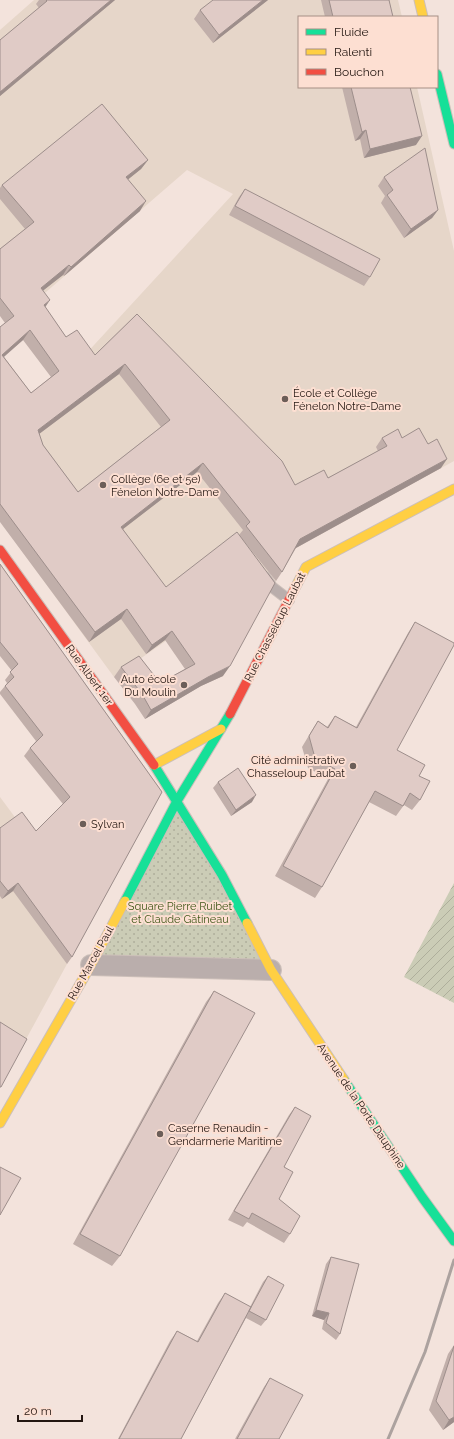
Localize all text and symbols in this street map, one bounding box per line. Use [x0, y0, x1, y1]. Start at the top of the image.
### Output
legend [298, 16, 438, 88]
text: Fluide [334, 25, 369, 39]
text: Ralenti [334, 45, 372, 59]
text: Bouchon [334, 65, 384, 79]
place label: École et Collège Fénelon Notre-Dame [293, 386, 401, 413]
marker: École et Collège Fénelon Notre-Dame [280, 394, 290, 404]
place label: Collège (6e et 5e) Fénelon Notre-Dame [111, 473, 219, 499]
marker: Collège (6e et 5e) Fénelon Notre-Dame [98, 480, 108, 490]
street label: Rue Chasseloup Laubat [242, 570, 308, 684]
street label: Rue Albert 1er [63, 642, 115, 708]
place label: Auto école Du Moulin [121, 673, 177, 699]
marker: Auto école Du Moulin [179, 680, 189, 690]
place label: Cité administrative Chasseloup Laubat [247, 754, 346, 780]
marker: Cité administrative Chasseloup Laubat [348, 761, 358, 771]
place label: Sylvan [91, 818, 124, 831]
marker: Sylvan [78, 819, 88, 829]
park label: Square Pierre Ruibet et Claude Gâtineau [128, 900, 232, 926]
street label: Rue Marcel Paul [65, 924, 117, 1002]
street label: Avenue de la Porte Dauphine [314, 1041, 408, 1171]
place label: Caserne Renaudin - Gendarmerie Maritime [168, 1122, 283, 1148]
marker: Caserne Renaudin - Gendarmerie Maritime [155, 1129, 165, 1139]
scale bar [18, 1397, 82, 1423]
text: 20 m [24, 1404, 52, 1418]

